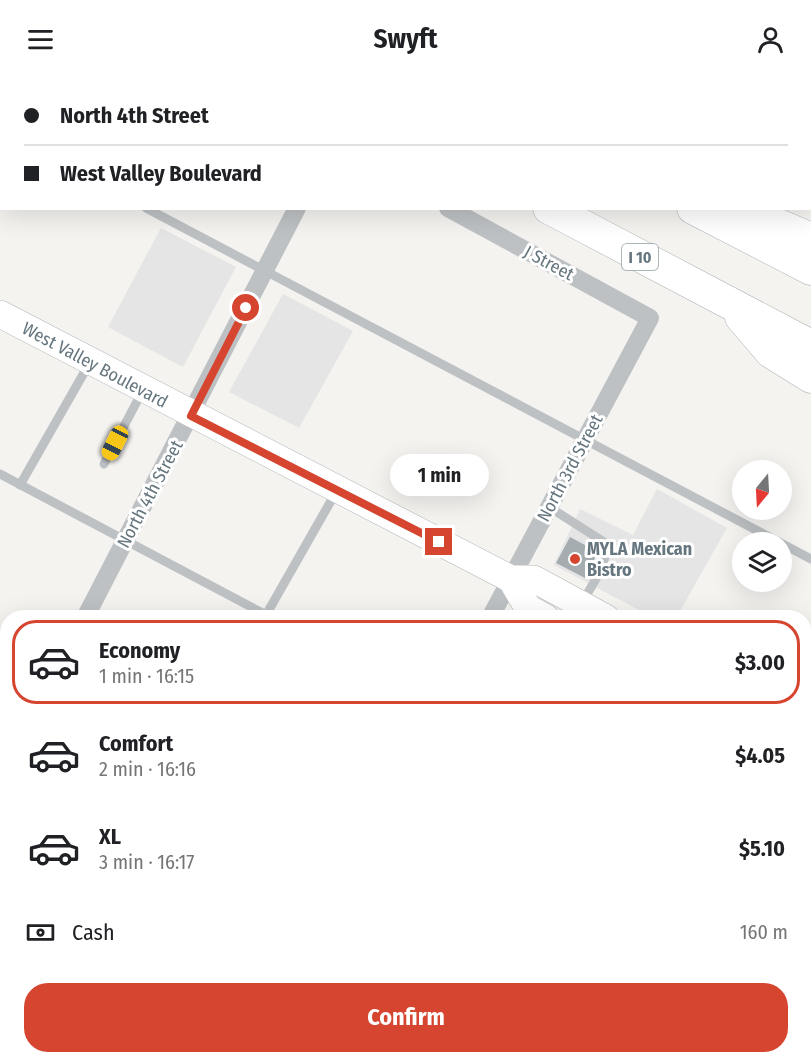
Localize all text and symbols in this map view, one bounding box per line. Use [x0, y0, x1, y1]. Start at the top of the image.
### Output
icon: menu [24, 23, 57, 56]
text: Swyft [374, 23, 437, 55]
icon: person [754, 23, 787, 56]
text: North 4th Street [60, 102, 209, 129]
text: West Valley Boulevard [60, 160, 262, 187]
street label: J Street [520, 241, 578, 285]
road number: I 10 [622, 244, 658, 270]
route start [232, 294, 259, 321]
street label: West Valley Boulevard [18, 317, 172, 413]
street label: North 3rd Street [533, 411, 608, 525]
car [99, 423, 131, 463]
street label: North 4th Street [112, 436, 188, 552]
callout: 1 min [390, 455, 488, 497]
north arrow [732, 460, 792, 520]
map controls [732, 460, 792, 592]
text: 1 min [418, 463, 461, 487]
route end [425, 528, 452, 555]
button: layers [732, 532, 792, 592]
place label: MYLA Mexican Bistro [587, 538, 692, 581]
marker: MYLA Mexican Bistro [568, 552, 582, 566]
icon: car [27, 635, 81, 689]
text: Economy [99, 637, 180, 664]
text: $3.00 [735, 649, 785, 676]
text: 1 min · 16:15 [99, 664, 194, 688]
icon: car [27, 728, 81, 782]
text: Comfort [99, 730, 173, 757]
text: $4.05 [735, 742, 785, 769]
text: 2 min · 16:16 [99, 757, 196, 781]
icon: car [27, 821, 81, 875]
text: XL [99, 823, 121, 850]
text: $5.10 [739, 835, 785, 862]
text: 3 min · 16:17 [99, 850, 194, 874]
icon: cash [24, 916, 57, 949]
text: Cash [72, 919, 115, 946]
text: 160 m [740, 920, 788, 944]
button: Confirm [24, 983, 788, 1052]

